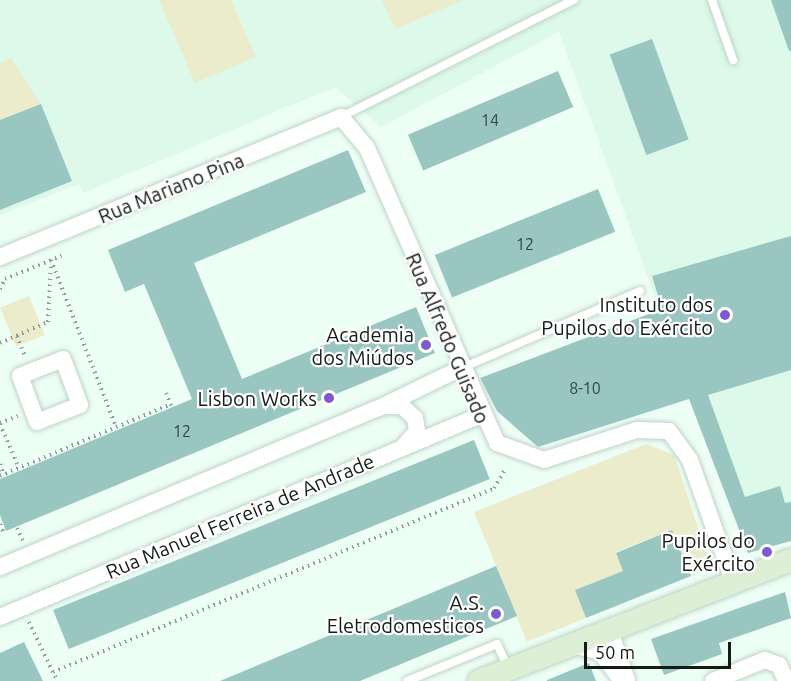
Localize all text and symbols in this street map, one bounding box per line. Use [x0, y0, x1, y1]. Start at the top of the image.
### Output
house number: 14 [481, 110, 499, 130]
street label: Rua Mariano Pina [94, 148, 248, 228]
house number: 12 [516, 234, 534, 254]
street label: Rua Alfredo Guisado [401, 249, 495, 427]
place label: Instituto dos Pupilos do Exército [541, 292, 713, 339]
marker: Instituto dos Pupilos do Exército [718, 308, 732, 322]
place label: Academia dos Miúdos [312, 322, 414, 369]
marker: Academia dos Miúdos [419, 338, 433, 352]
house number: 8-10 [569, 378, 601, 398]
place label: Lisbon Works [198, 386, 317, 410]
marker: Lisbon Works [322, 391, 336, 405]
house number: 12 [173, 421, 191, 441]
street label: Rua Manuel Ferreira de Andrade [102, 448, 378, 584]
place label: Pupilos do Exército [661, 528, 755, 575]
marker: Pupilos do Exército [760, 545, 774, 559]
place label: A.S. Eletrodomesticos [327, 590, 484, 637]
marker: A.S. Eletrodomesticos [489, 607, 503, 621]
scale bar [587, 630, 734, 668]
text: 50 m [595, 642, 635, 662]

